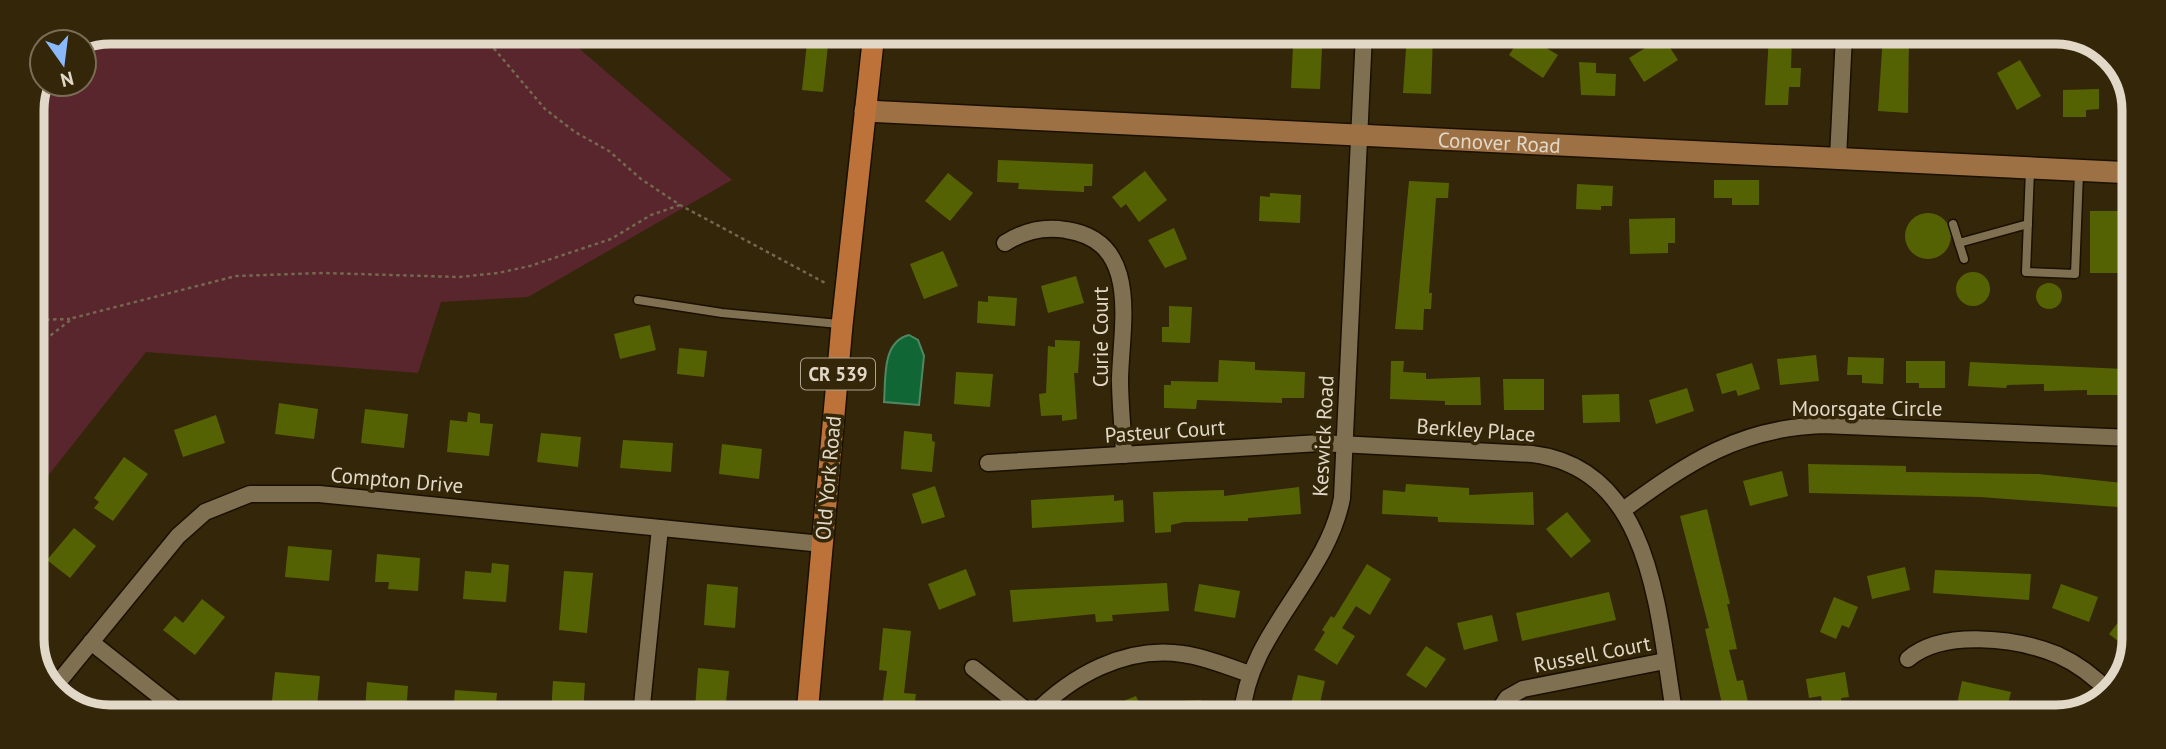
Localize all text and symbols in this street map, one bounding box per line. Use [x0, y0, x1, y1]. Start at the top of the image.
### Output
north arrow [28, 28, 98, 98]
text: N [58, 66, 76, 93]
street label: Conover Road [1437, 126, 1561, 158]
street label: Curie Court [1087, 287, 1114, 387]
road number: CR 539 [801, 358, 875, 390]
street label: Keswick Road [1306, 375, 1340, 497]
street label: Moorsgate Circle [1792, 395, 1943, 422]
street label: Berkley Place [1416, 412, 1536, 448]
street label: Pasteur Court [1104, 413, 1226, 449]
street label: Old York Road [809, 415, 847, 541]
street label: Compton Drive [329, 461, 465, 499]
street label: Russell Court [1531, 629, 1653, 679]

